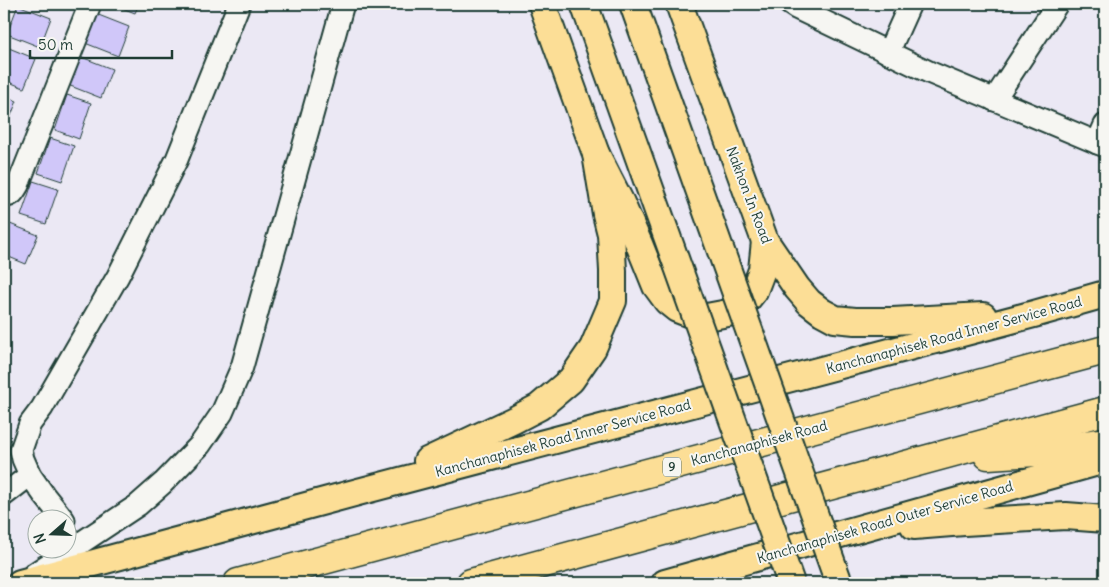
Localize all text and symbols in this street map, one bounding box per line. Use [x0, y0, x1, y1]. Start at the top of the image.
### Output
scale bar [30, 28, 172, 60]
text: 50 m [38, 35, 73, 54]
street label: Nakhon In Road [722, 144, 776, 246]
street label: Kanchanaphisek Road Inner Service Road [824, 292, 1084, 378]
street label: Kanchanaphisek Road Inner Service Road [433, 395, 693, 481]
street label: Kanchanaphisek Road [689, 416, 829, 470]
road number: 9 [663, 458, 681, 477]
street label: Kanchanaphisek Road Outer Service Road [755, 477, 1015, 567]
north arrow [28, 510, 78, 560]
text: N [30, 531, 50, 546]

